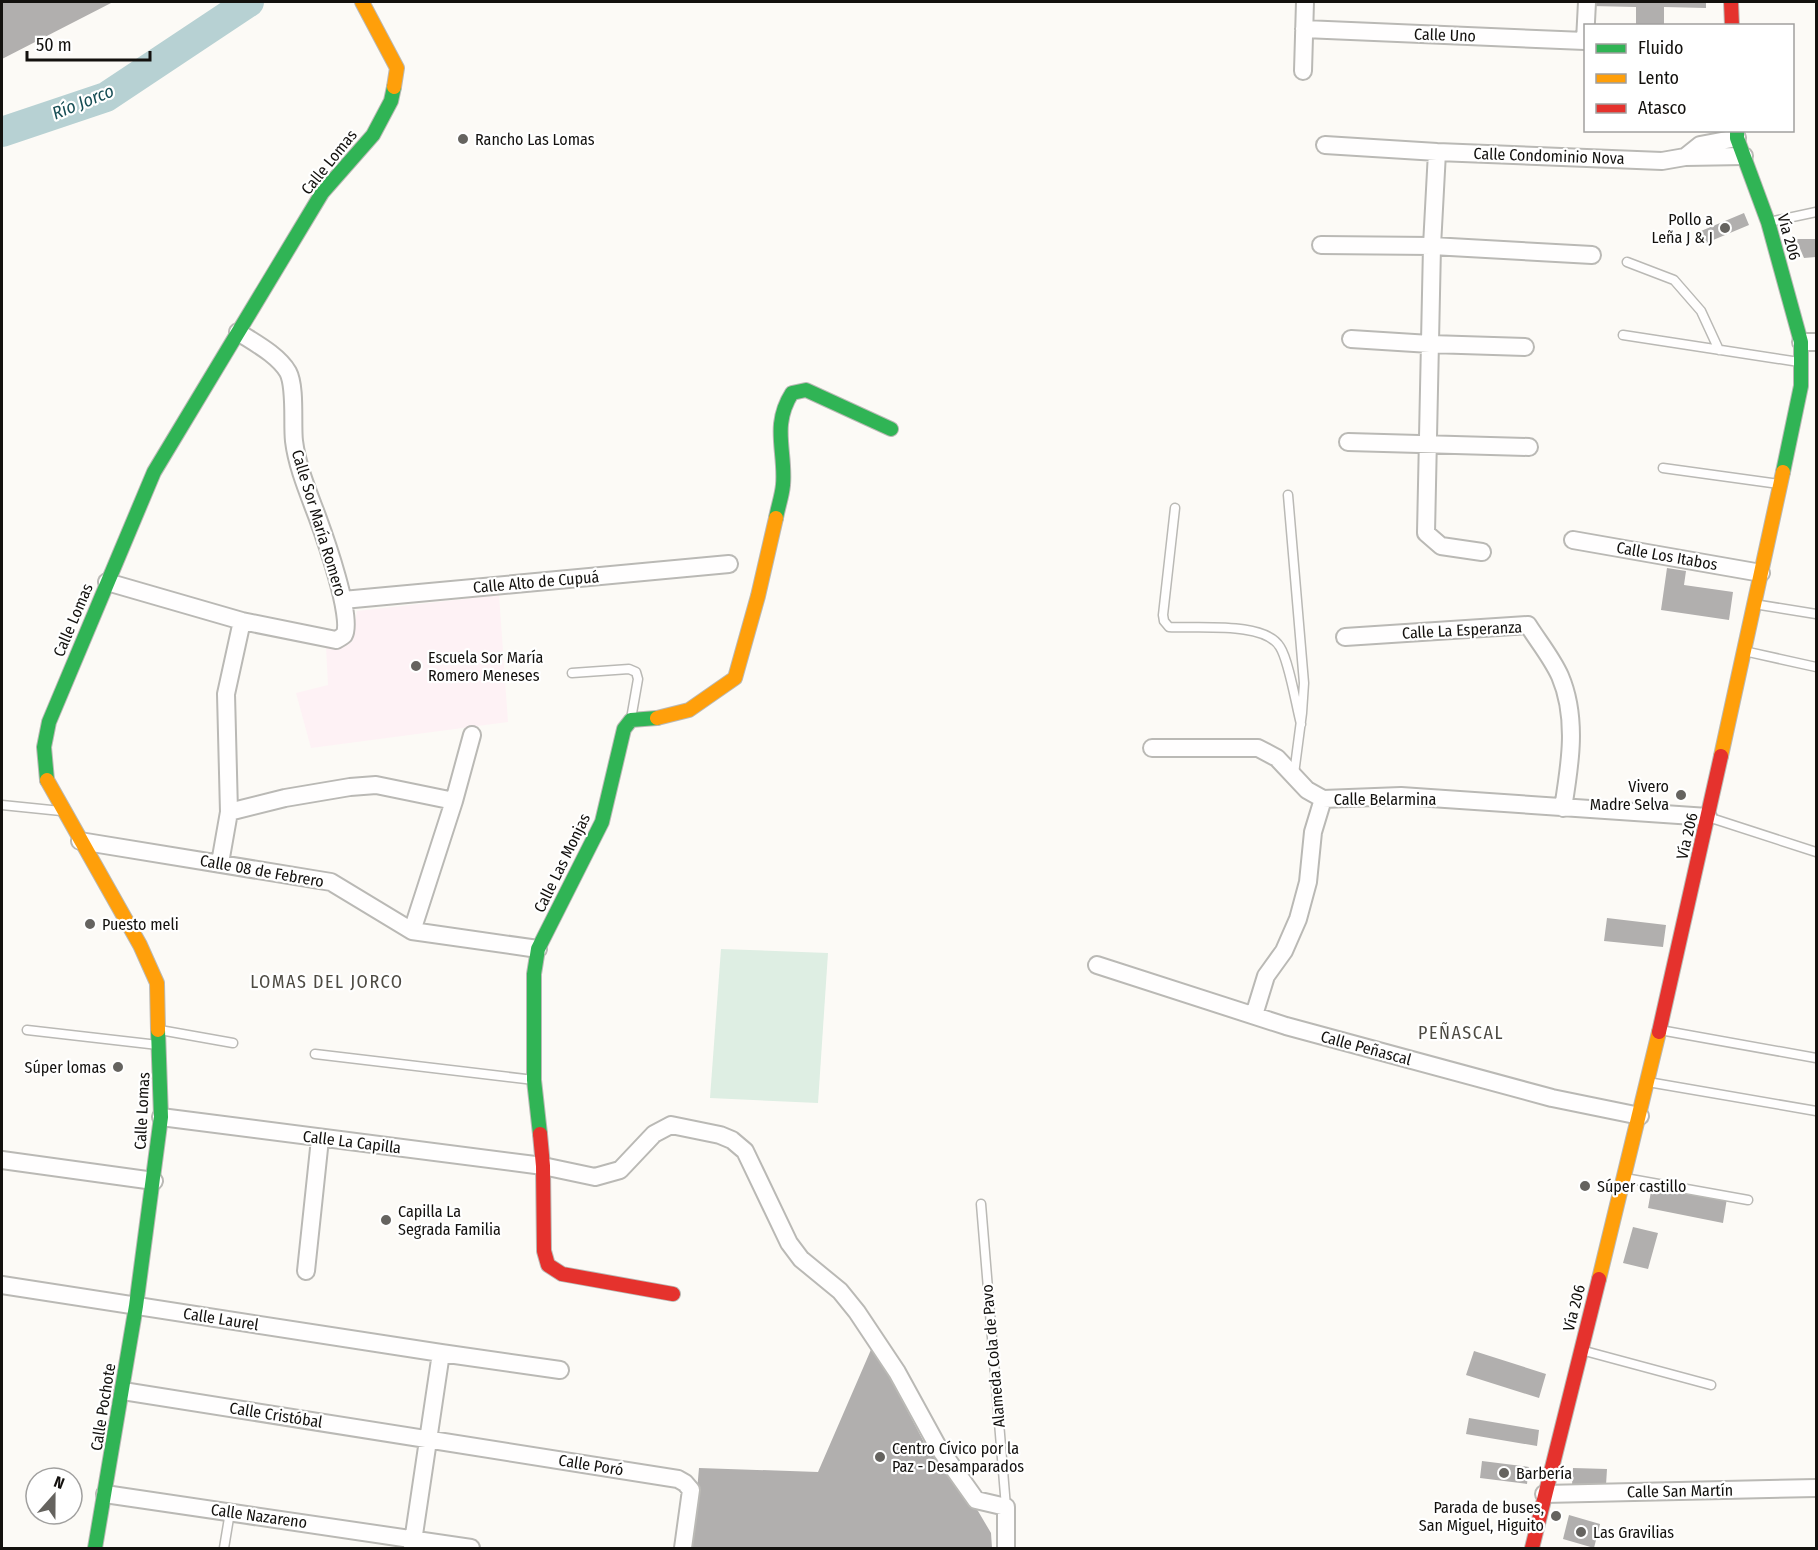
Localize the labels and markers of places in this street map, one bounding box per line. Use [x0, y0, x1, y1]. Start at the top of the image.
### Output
place label: Rancho Las Lomas [475, 130, 595, 149]
marker: Rancho Las Lomas [456, 132, 470, 146]
place label: Pollo a Leña J & J [1651, 210, 1713, 247]
marker: Pollo a Leña J & J [1718, 221, 1732, 235]
place label: Escuela Sor María Romero Meneses [428, 648, 544, 685]
marker: Escuela Sor María Romero Meneses [409, 659, 423, 673]
place label: Vivero Madre Selva [1590, 777, 1669, 814]
marker: Vivero Madre Selva [1674, 788, 1688, 802]
place label: Puesto meli [102, 915, 179, 934]
marker: Puesto meli [83, 917, 97, 931]
place label: Súper lomas [25, 1058, 106, 1077]
marker: Súper lomas [111, 1060, 125, 1074]
place label: Súper castillo [1597, 1177, 1686, 1196]
marker: Súper castillo [1578, 1179, 1592, 1193]
place label: Capilla La Segrada Familia [398, 1202, 501, 1239]
marker: Capilla La Segrada Familia [379, 1213, 393, 1227]
place label: Centro Cívico por la Paz - Desamparados [892, 1439, 1024, 1476]
marker: Centro Cívico por la Paz - Desamparados [873, 1450, 887, 1464]
place label: Barbería [1516, 1464, 1572, 1483]
marker: Barbería [1497, 1466, 1511, 1480]
place label: Parada de buses, San Miguel, Higuito [1419, 1498, 1544, 1535]
marker: Parada de buses, San Miguel, Higuito [1549, 1509, 1563, 1523]
place label: Las Gravilias [1593, 1523, 1674, 1542]
marker: Las Gravilias [1574, 1525, 1588, 1539]

